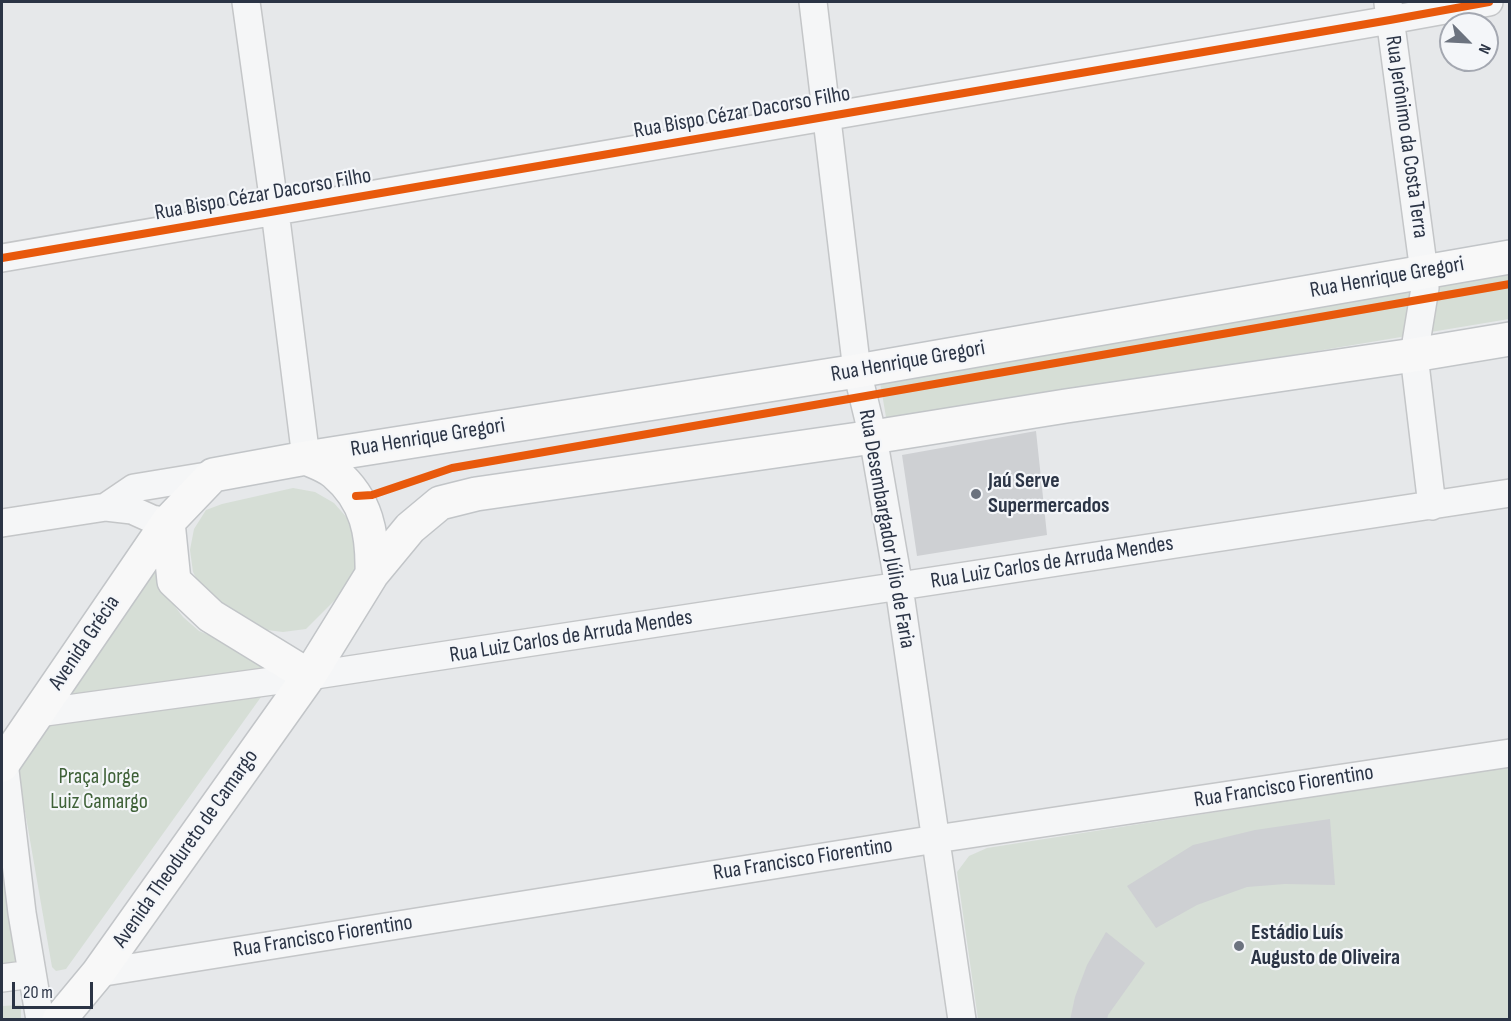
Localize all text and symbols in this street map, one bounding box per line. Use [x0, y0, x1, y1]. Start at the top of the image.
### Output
north arrow [1439, 12, 1499, 72]
street label: Rua Jerônimo da Costa Terra [1379, 34, 1433, 240]
text: N [1474, 41, 1494, 56]
street label: Rua Bispo Cézar Dacorso Filho [632, 81, 852, 145]
street label: Rua Bispo Cézar Dacorso Filho [153, 163, 373, 227]
street label: Rua Henrique Gregori [1308, 251, 1466, 305]
street label: Rua Henrique Gregori [829, 335, 987, 389]
street label: Rua Desembargador Júlio de Faria [852, 408, 920, 650]
street label: Rua Henrique Gregori [349, 413, 507, 463]
place label: Jaú Serve Supermercados [988, 468, 1110, 520]
marker: Jaú Serve Supermercados [969, 487, 983, 501]
street label: Rua Luiz Carlos de Arruda Mendes [929, 531, 1175, 595]
street label: Avenida Grécia [44, 591, 126, 695]
street label: Rua Luiz Carlos de Arruda Mendes [448, 605, 694, 669]
street label: Avenida Theodureto de Camargo [108, 745, 264, 953]
street label: Rua Francisco Fiorentino [1192, 760, 1376, 814]
park label: Praça Jorge Luiz Camargo [50, 764, 148, 816]
street label: Rua Francisco Fiorentino [711, 833, 895, 887]
street label: Rua Francisco Fiorentino [231, 910, 415, 964]
place label: Estádio Luís Augusto de Oliveira [1251, 920, 1400, 972]
marker: Estádio Luís Augusto de Oliveira [1232, 939, 1246, 953]
scale bar [15, 970, 96, 1008]
text: 20 m [23, 982, 53, 1003]

